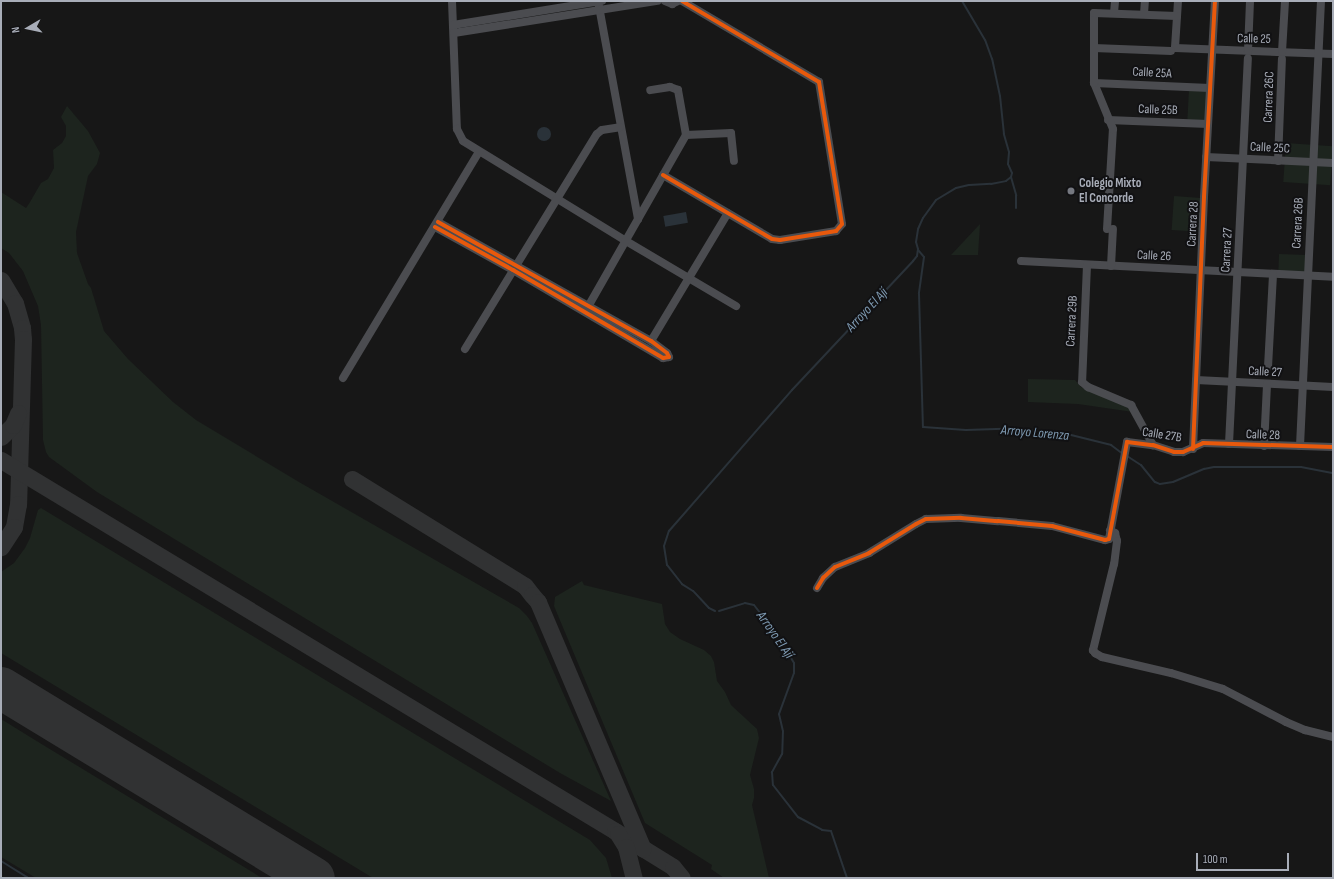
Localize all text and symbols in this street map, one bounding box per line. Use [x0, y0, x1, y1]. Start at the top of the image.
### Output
north arrow [8, 8, 48, 48]
text: N [9, 26, 23, 34]
street label: Calle 25 [1237, 31, 1271, 47]
street label: Calle 25A [1132, 64, 1172, 82]
street label: Carrera 26C [1260, 71, 1278, 123]
street label: Calle 25B [1138, 102, 1178, 118]
street label: Calle 25C [1250, 139, 1290, 157]
place label: Colegio Mixto El Concorde [1079, 176, 1141, 207]
marker: Colegio Mixto El Concorde [1066, 186, 1076, 196]
street label: Carrera 26B [1289, 197, 1307, 249]
street label: Carrera 28 [1184, 201, 1202, 247]
street label: Carrera 27 [1218, 227, 1236, 273]
street label: Calle 26 [1136, 247, 1172, 265]
water label: Arroyo El Ají [842, 285, 892, 335]
street label: Carrera 29B [1063, 295, 1081, 347]
street label: Calle 27 [1248, 363, 1282, 381]
water label: Arroyo Lorenza [1000, 422, 1070, 444]
street label: Calle 27B [1141, 424, 1183, 446]
street label: Calle 28 [1246, 427, 1280, 443]
water label: Arroyo El Ají [753, 608, 797, 662]
scale bar [1198, 845, 1291, 871]
text: 100 m [1203, 852, 1228, 867]

